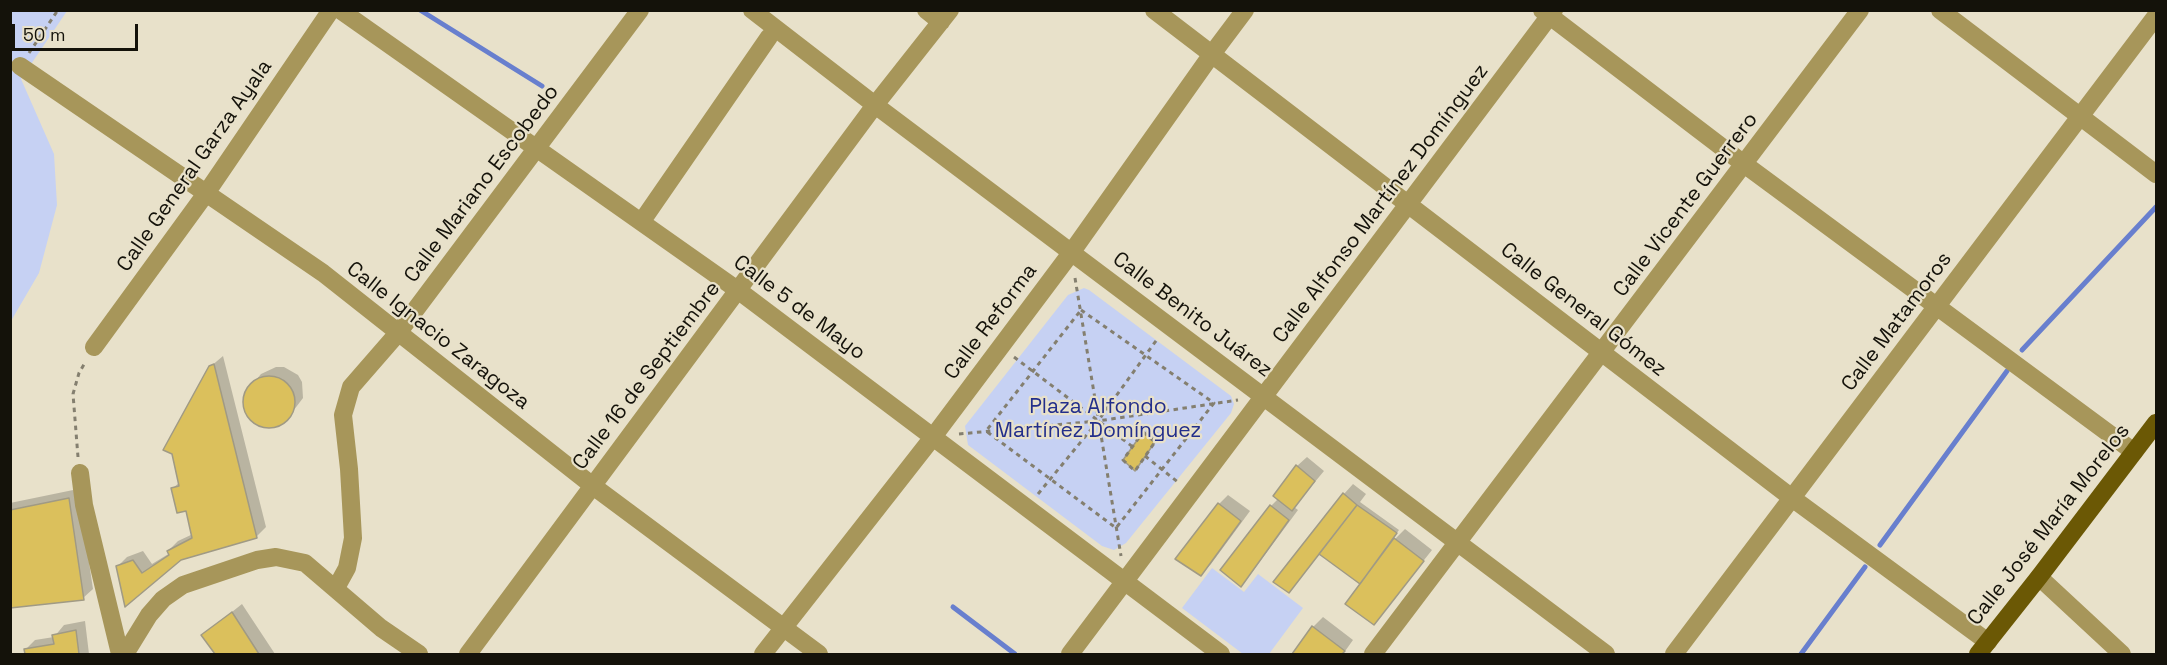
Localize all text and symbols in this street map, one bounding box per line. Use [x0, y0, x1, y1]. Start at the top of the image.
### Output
scale bar [15, 12, 141, 50]
text: 50 m [23, 23, 65, 46]
street label: Calle General Garza Ayala [112, 55, 278, 277]
street label: Calle Alfonso Martínez Domínguez [1268, 60, 1494, 348]
street label: Calle Mariano Escobedo [399, 80, 565, 288]
street label: Calle Vicente Guerrero [1609, 108, 1763, 302]
street label: Calle General Gómez [1495, 237, 1671, 383]
street label: Calle Benito Juárez [1107, 247, 1277, 383]
street label: Calle Matamoros [1837, 248, 1957, 396]
street label: Calle 5 de Mayo [728, 250, 870, 366]
street label: Calle Ignacio Zaragoza [341, 257, 535, 415]
street label: Calle Reforma [939, 259, 1043, 385]
street label: Calle 16 de Septiembre [568, 277, 726, 475]
park label: Plaza Alfondo Martínez Domínguez [995, 394, 1201, 444]
street label: Calle José María Morelos [1963, 419, 2135, 631]

